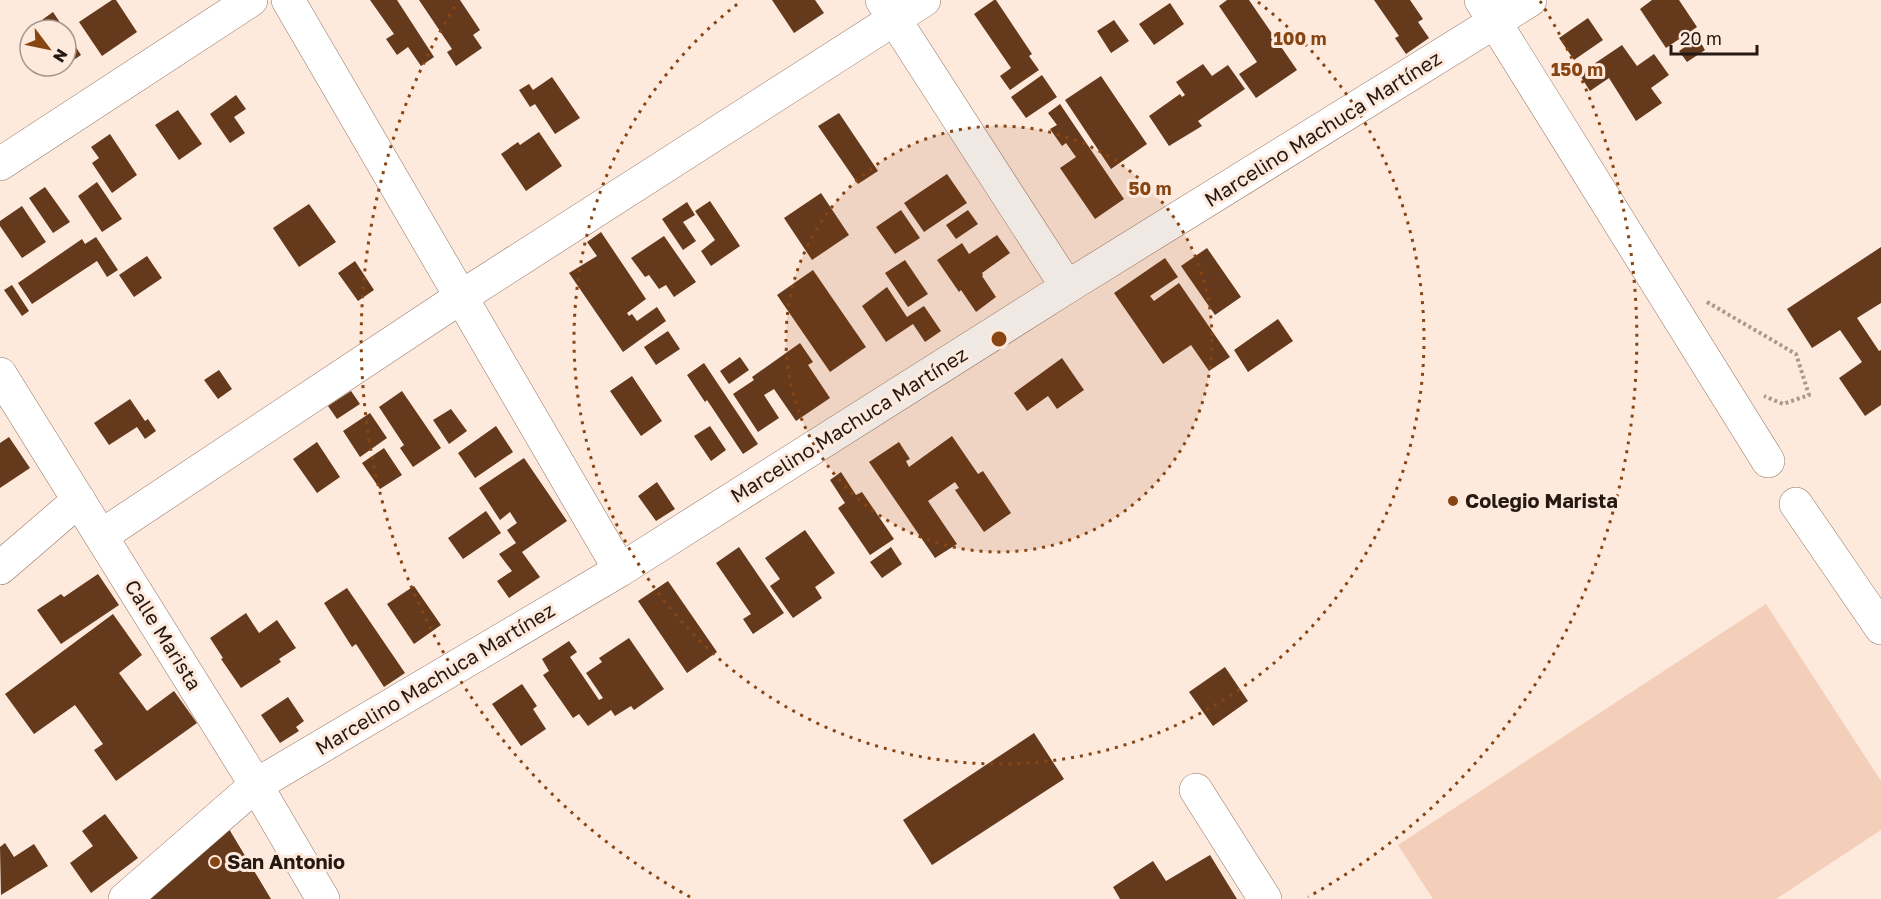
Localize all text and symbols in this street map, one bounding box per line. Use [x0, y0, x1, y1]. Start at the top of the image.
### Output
north arrow [18, 18, 78, 78]
scale bar [1671, 18, 1756, 56]
text: 100 m [1274, 27, 1326, 49]
text: 20 m [1680, 27, 1722, 49]
text: N [49, 45, 72, 66]
street label: Marcelino Machuca Martínez [1200, 45, 1445, 211]
text: 150 m [1551, 58, 1603, 80]
text: 50 m [1129, 177, 1171, 199]
centre of rings [989, 329, 1009, 349]
street label: Marcelino Machuca Martínez [726, 341, 971, 507]
place label: Colegio Marista [1465, 488, 1618, 512]
marker: Colegio Marista [1446, 494, 1460, 508]
street label: Calle Marista [120, 575, 207, 694]
street label: Marcelino Machuca Martínez [311, 597, 558, 759]
place label: San Antonio [227, 849, 345, 873]
marker: San Antonio [208, 855, 222, 869]

